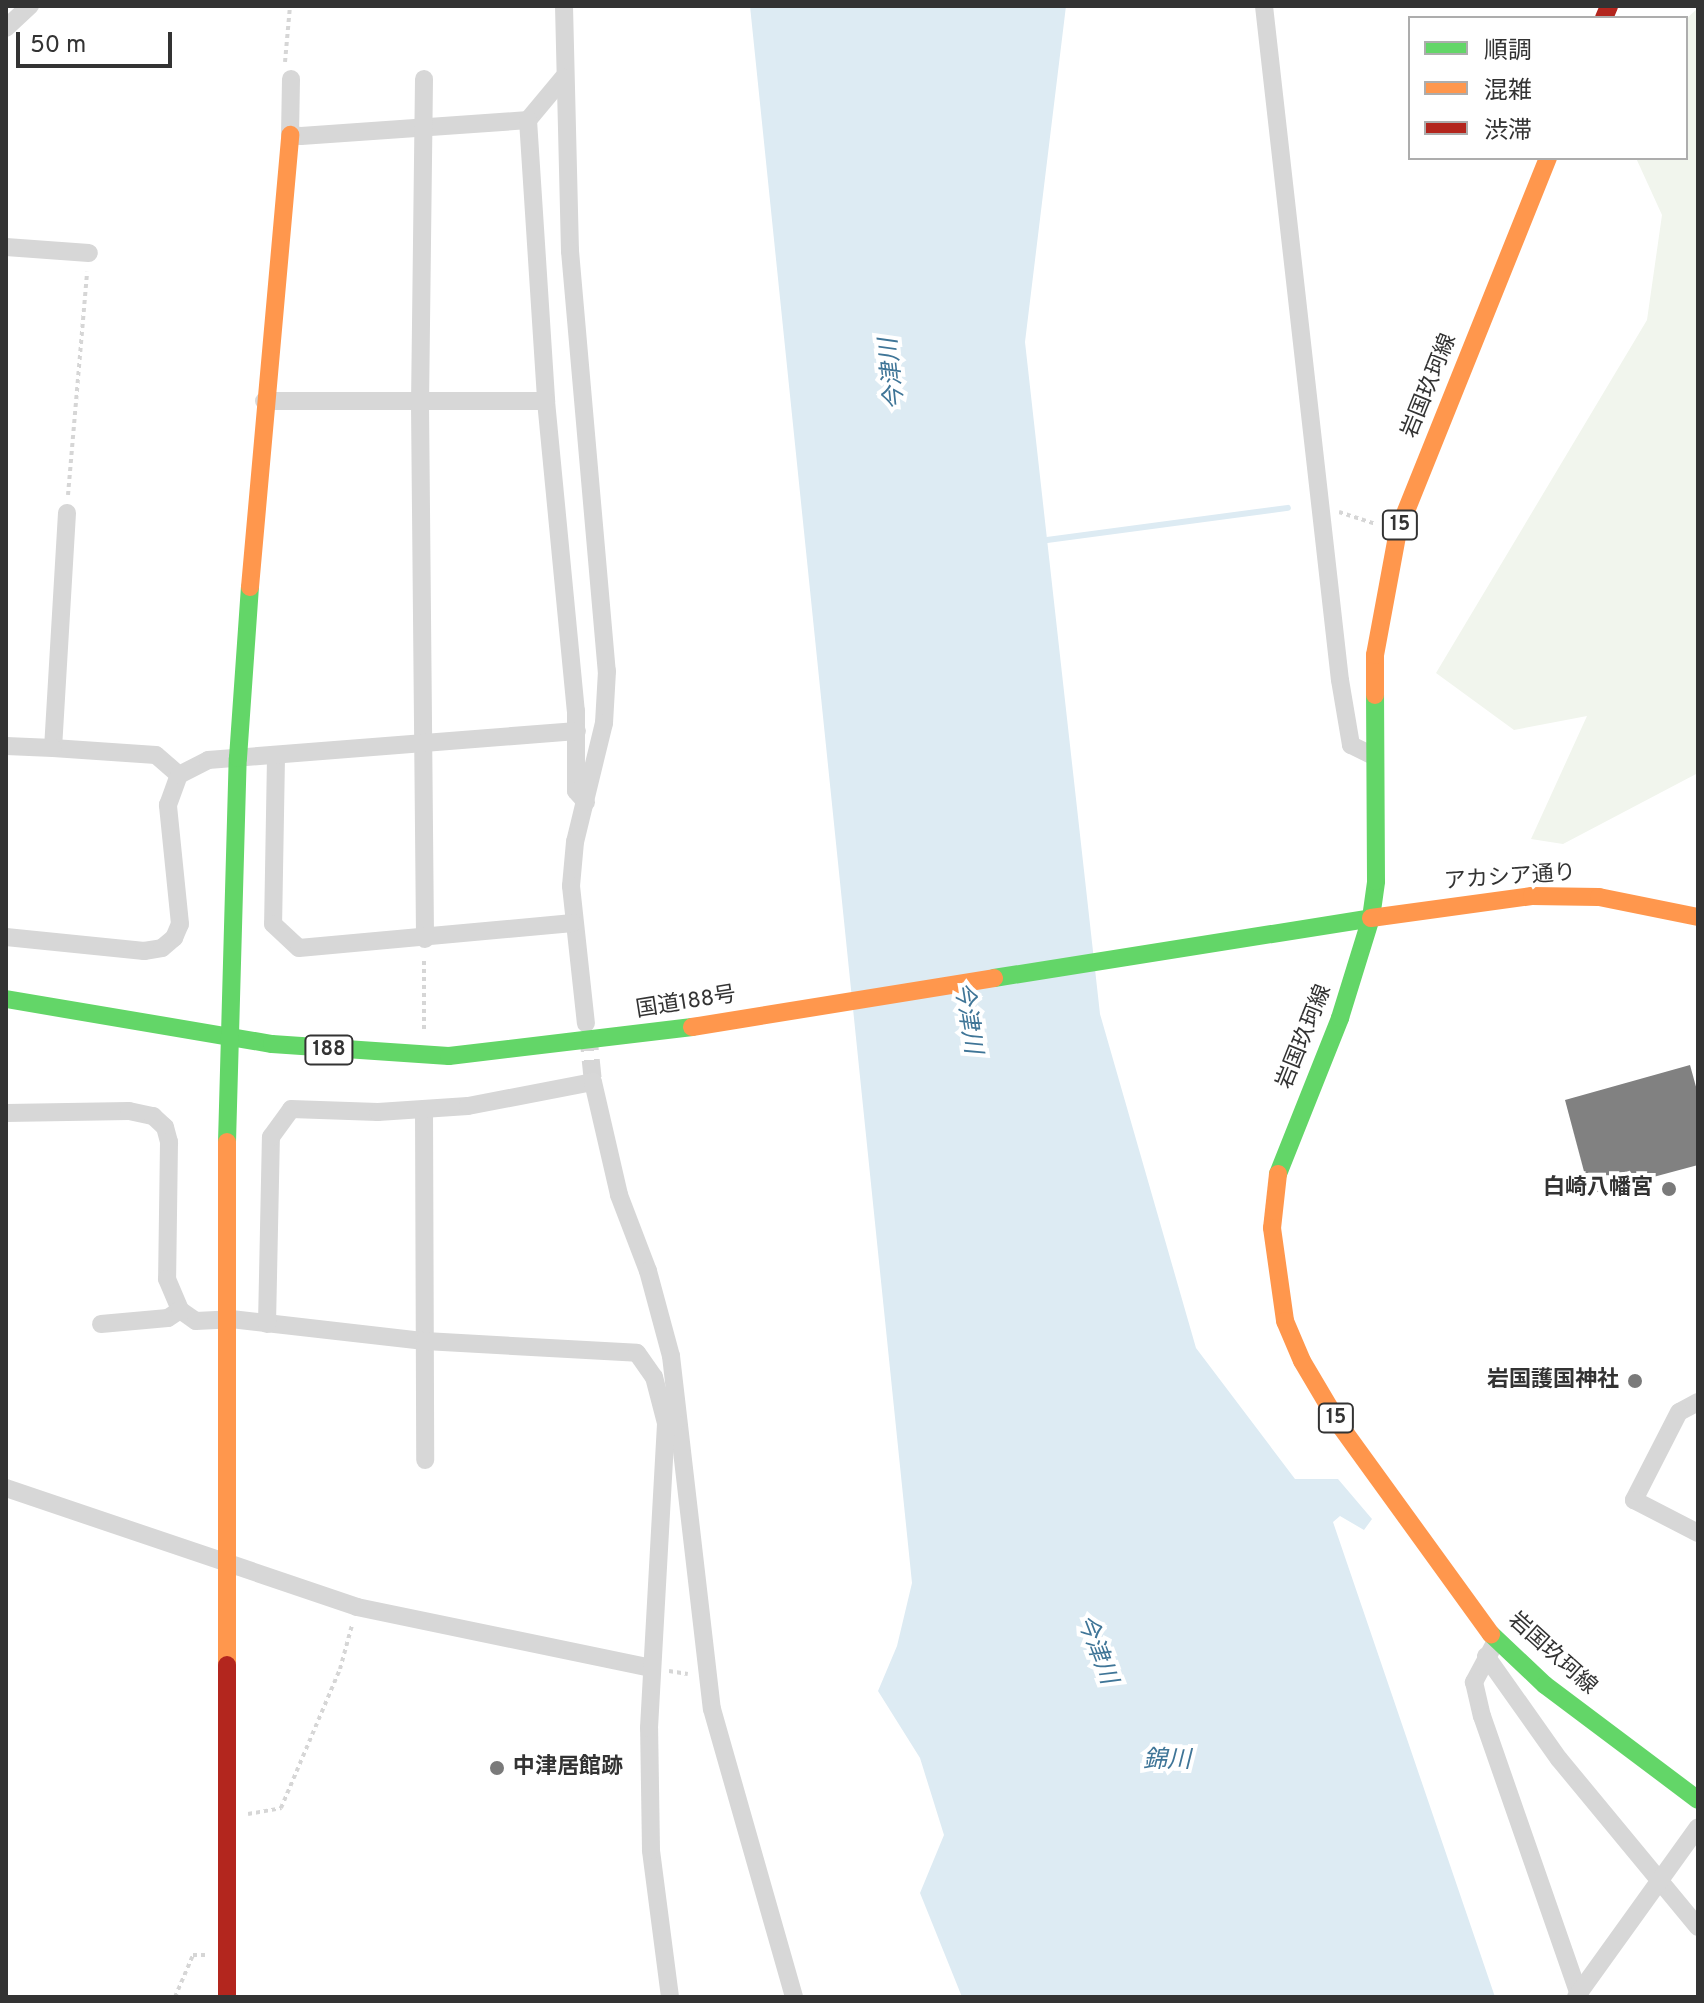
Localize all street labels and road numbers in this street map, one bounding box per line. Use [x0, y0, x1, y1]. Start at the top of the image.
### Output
street label: 岩国玖珂線 [1397, 330, 1463, 442]
road number: 15 [1380, 509, 1420, 541]
street label: アカシア通り [1443, 860, 1577, 896]
street label: 岩国玖珂線 [1272, 981, 1338, 1093]
street label: 国道188号 [634, 982, 738, 1024]
road number: 188 [303, 1034, 355, 1066]
road number: 15 [1316, 1402, 1356, 1434]
street label: 岩国玖珂線 [1502, 1607, 1602, 1701]

